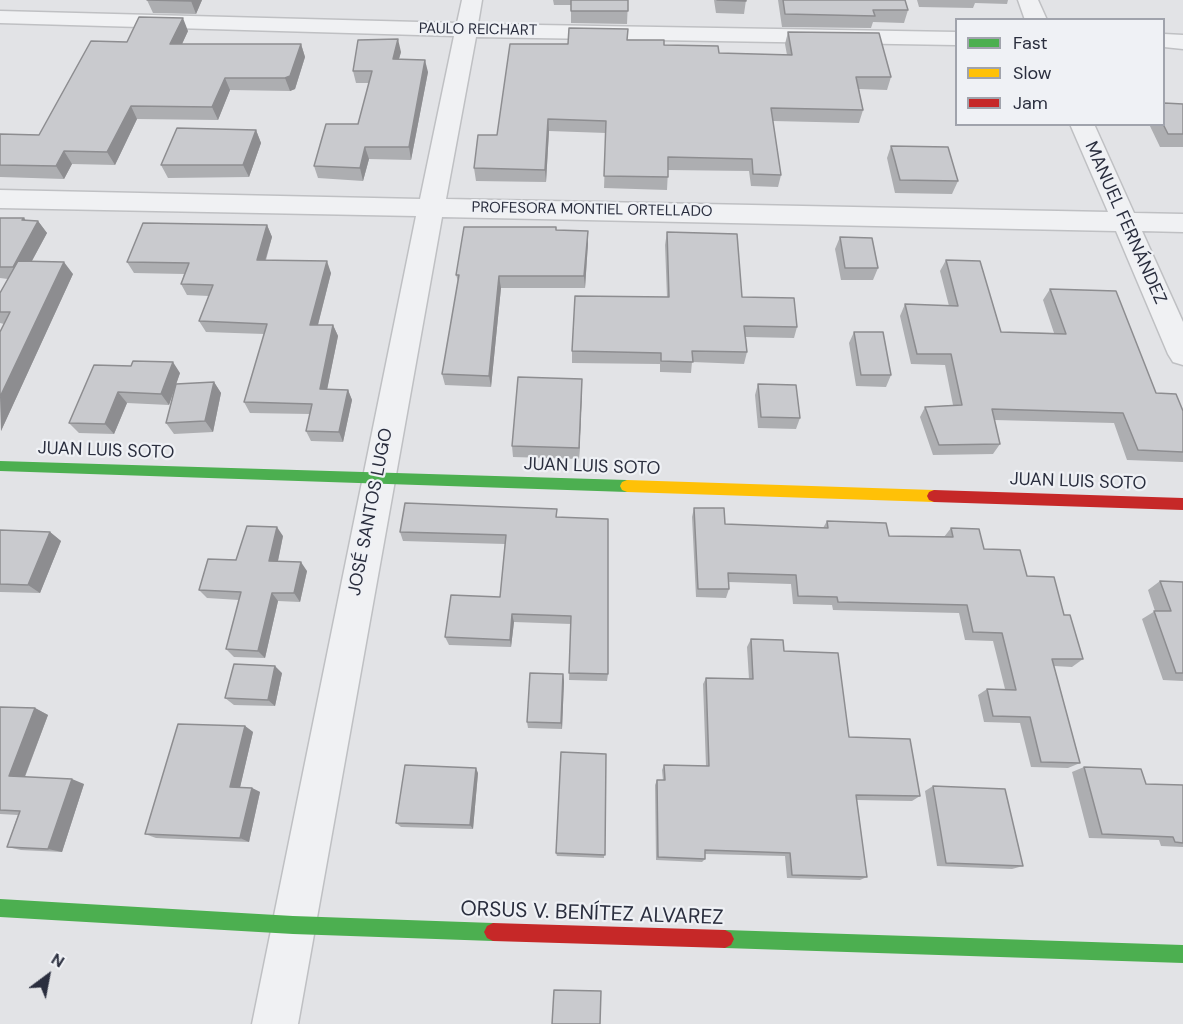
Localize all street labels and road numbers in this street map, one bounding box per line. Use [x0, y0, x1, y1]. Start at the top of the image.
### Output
street label: PAULO REICHART [419, 20, 537, 40]
street label: MANUEL FERNÁNDEZ [1079, 139, 1171, 307]
street label: PROFESORA MONTIEL ORTELLADO [471, 199, 713, 221]
street label: JOSÉ SANTOS LUGO [344, 426, 398, 598]
street label: JUAN LUIS SOTO [37, 438, 175, 464]
street label: JUAN LUIS SOTO [523, 454, 661, 480]
street label: JUAN LUIS SOTO [1009, 469, 1147, 495]
street label: ORSUS V. BENÍTEZ ALVAREZ [460, 897, 724, 931]

